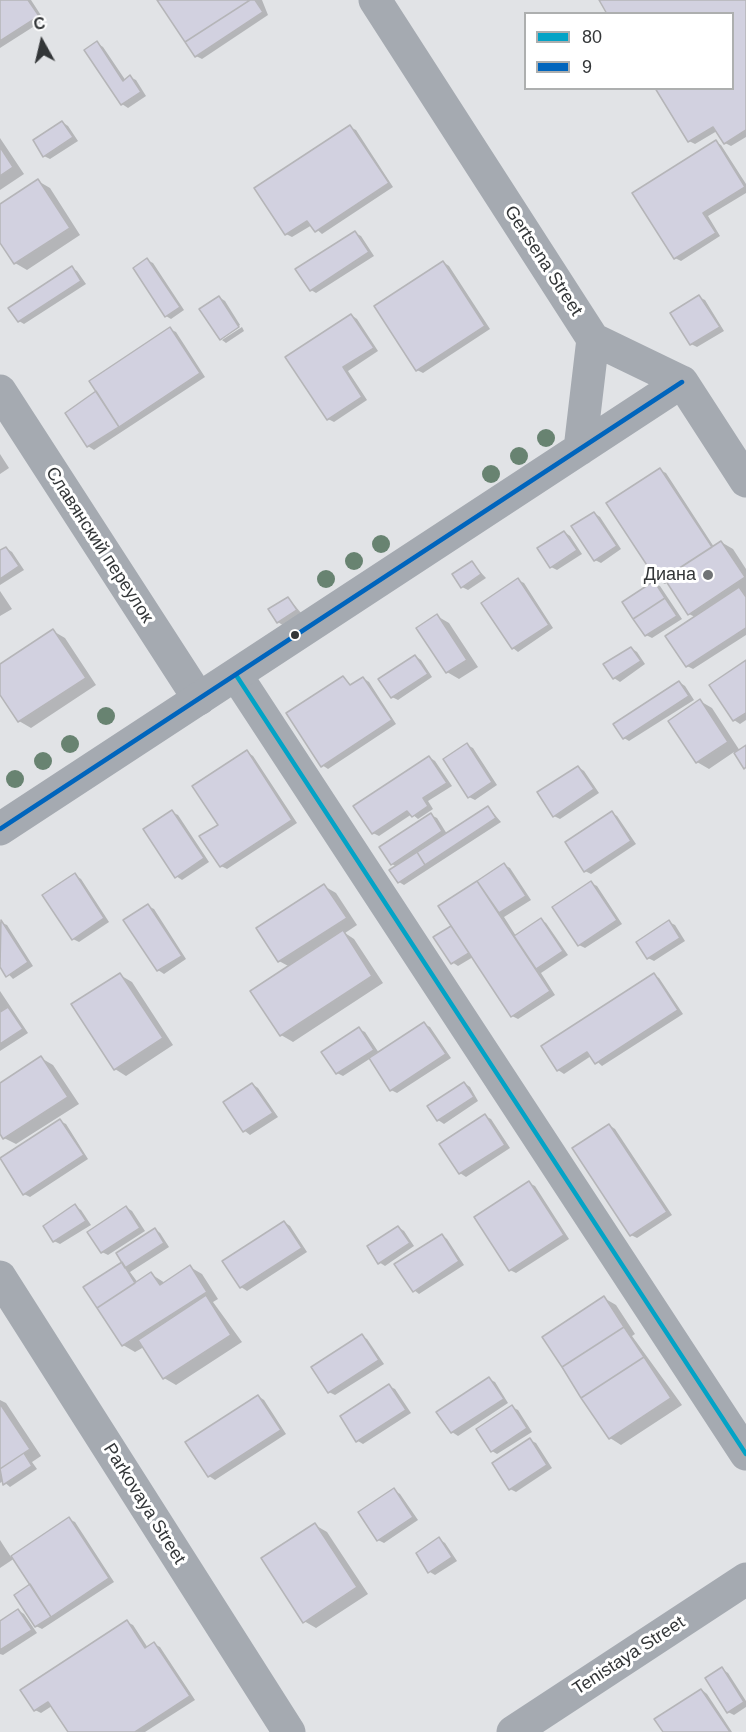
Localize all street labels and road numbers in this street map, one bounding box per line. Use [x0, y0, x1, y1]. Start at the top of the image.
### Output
street label: Gertsena Street [499, 202, 587, 320]
street label: Славянский переулок [41, 463, 157, 627]
street label: Parkovaya Street [98, 1440, 190, 1568]
street label: Tenistaya Street [569, 1612, 689, 1700]

